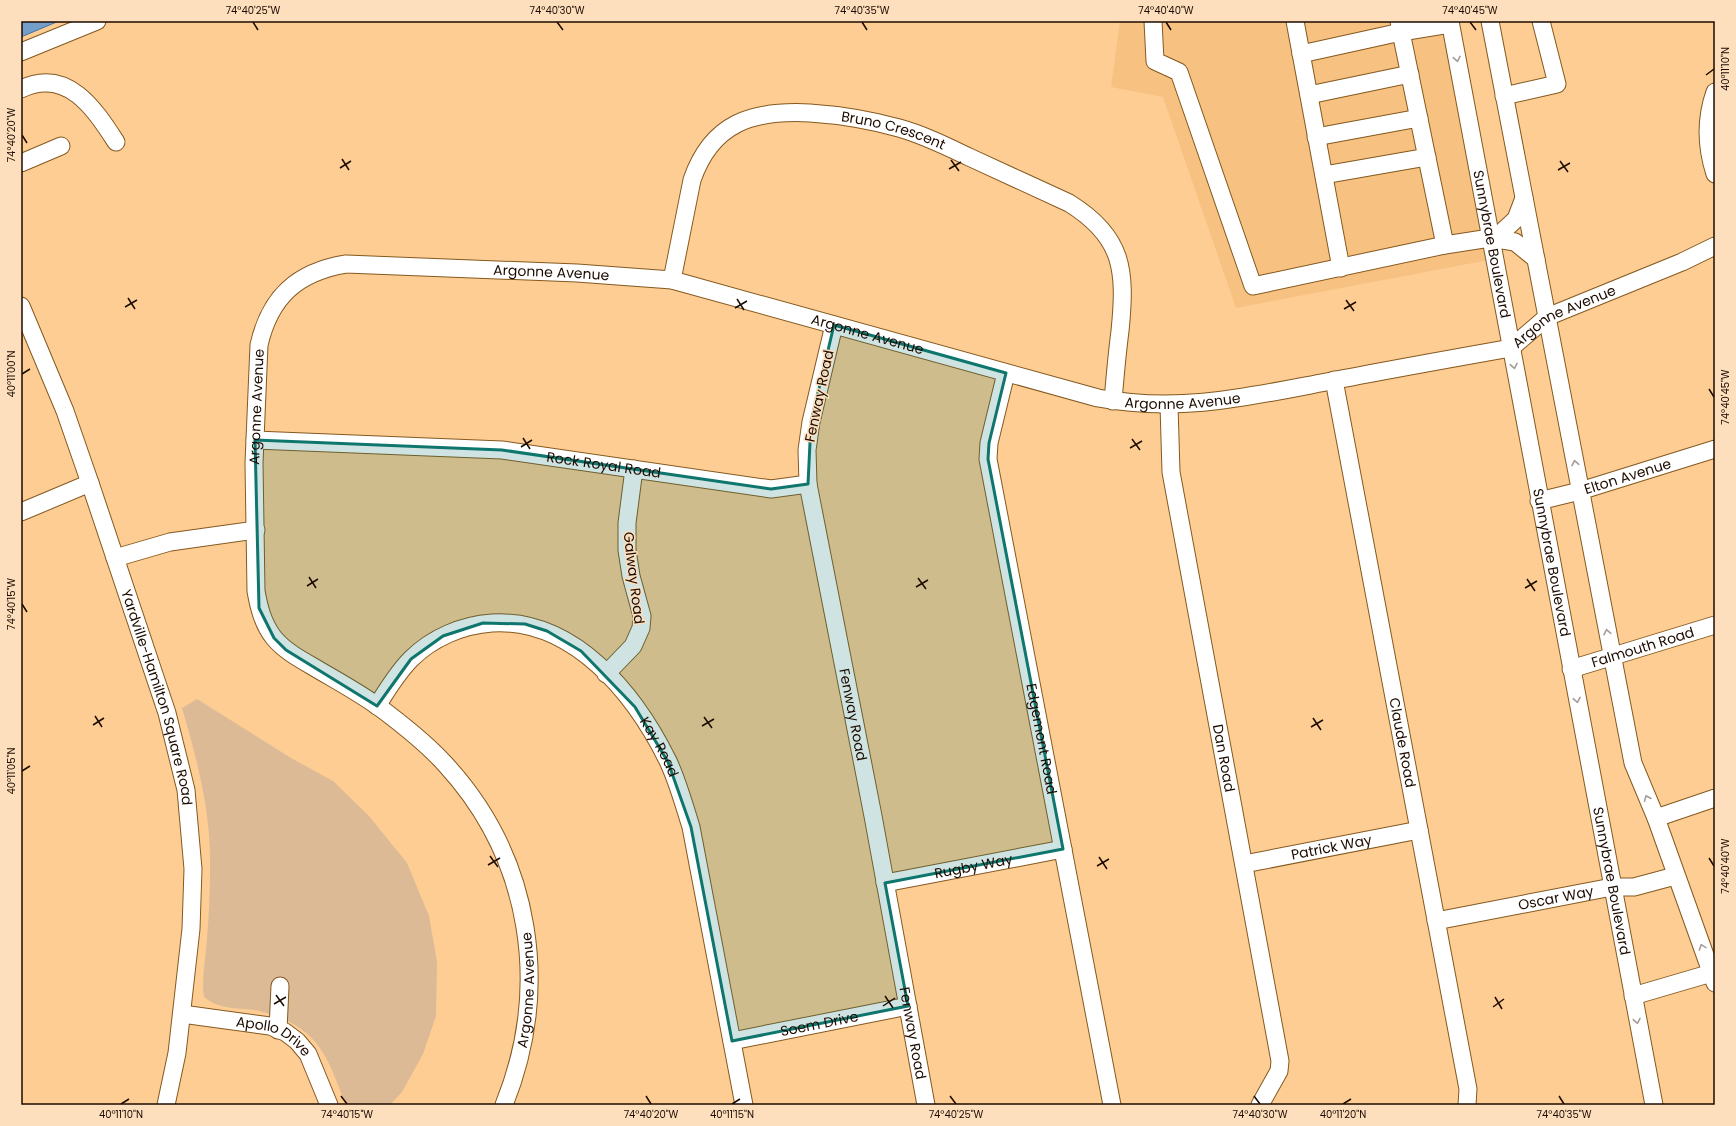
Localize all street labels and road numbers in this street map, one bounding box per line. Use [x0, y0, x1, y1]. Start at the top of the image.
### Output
street label: Bruno Crescent [840, 106, 949, 155]
street label: Sunnybrae Boulevard [1468, 168, 1516, 320]
street label: Argonne Avenue [493, 260, 610, 285]
street label: Argonne Avenue [1508, 280, 1619, 353]
street label: Argonne Avenue [809, 309, 927, 359]
street label: Argonne Avenue [244, 348, 269, 465]
street label: Fenway Road [799, 348, 839, 444]
street label: Argonne Avenue [1124, 388, 1242, 414]
street label: Rock Royal Road [545, 447, 662, 483]
street label: Elton Avenue [1582, 453, 1674, 499]
street label: Sunnybrae Boulevard [1528, 487, 1576, 638]
street label: Galway Road [618, 531, 650, 625]
street label: Yardville-Hamilton Square Road [116, 587, 197, 806]
street label: Falmouth Road [1589, 622, 1697, 672]
street label: Fenway Road [834, 667, 872, 763]
street label: Edgemont Road [1021, 682, 1062, 796]
street label: Claude Road [1384, 696, 1421, 789]
street label: Kay Road [635, 713, 684, 780]
street label: Dan Road [1208, 723, 1240, 794]
street label: Sunnybrae Boulevard [1588, 805, 1636, 957]
street label: Patrick Way [1289, 829, 1374, 865]
street label: Rugby Way [933, 849, 1014, 883]
street label: Oscar Way [1516, 881, 1595, 915]
street label: Argonne Avenue [512, 931, 539, 1050]
street label: Fenway Road [895, 985, 931, 1081]
street label: Soem Drive [779, 1006, 860, 1041]
street label: Apollo Drive [235, 1011, 316, 1061]

